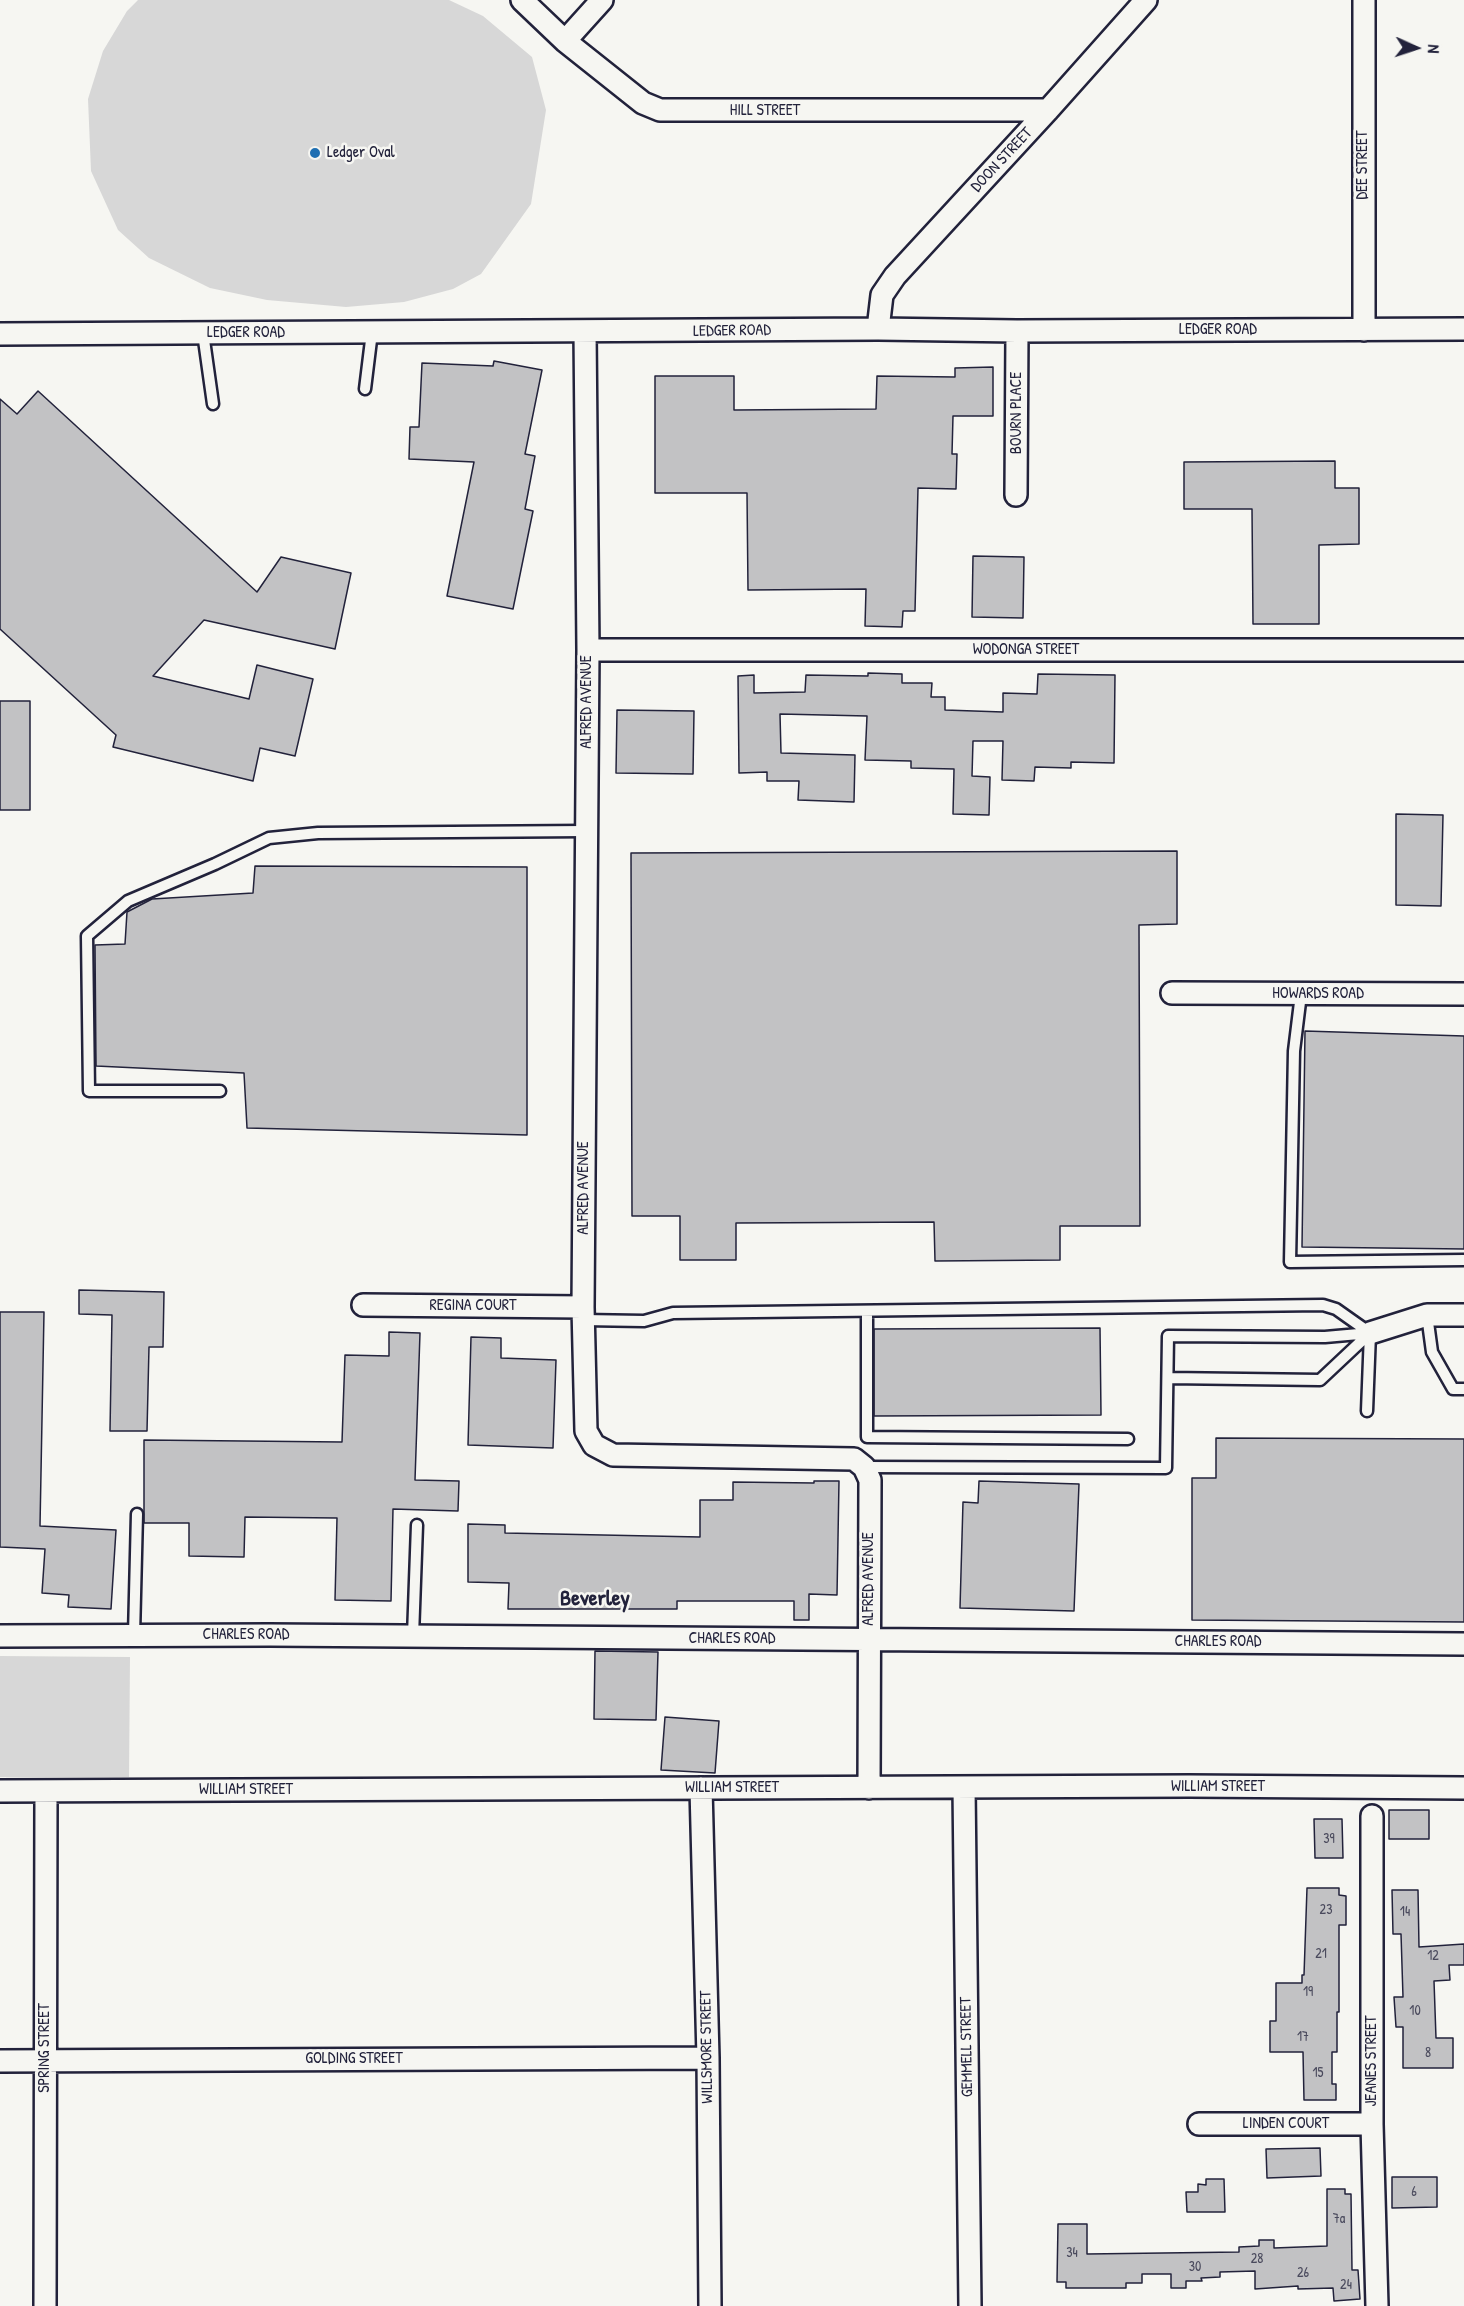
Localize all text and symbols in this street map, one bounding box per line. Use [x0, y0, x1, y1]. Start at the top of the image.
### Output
north arrow [1386, 18, 1446, 78]
text: N [1423, 44, 1445, 54]
street label: HILL STREET [730, 101, 800, 121]
street label: DOON STREET [967, 124, 1037, 196]
street label: DEE STREET [1353, 130, 1373, 200]
place label: Ledger Oval [327, 143, 395, 163]
marker: Ledger Oval [308, 146, 322, 160]
street label: LEDGER ROAD [1179, 320, 1257, 340]
street label: LEDGER ROAD [693, 321, 771, 341]
street label: LEDGER ROAD [207, 323, 285, 343]
street label: BOURN PLACE [1007, 372, 1027, 454]
street label: WODONGA STREET [973, 640, 1079, 660]
street label: ALFRED AVENUE [577, 655, 597, 749]
street label: HOWARDS ROAD [1272, 984, 1364, 1004]
street label: ALFRED AVENUE [574, 1141, 594, 1235]
street label: REGINA COURT [430, 1296, 516, 1316]
street label: ALFRED AVENUE [859, 1532, 879, 1626]
district label: Beverley [560, 1586, 630, 1612]
street label: CHARLES ROAD [203, 1625, 289, 1645]
street label: CHARLES ROAD [689, 1629, 775, 1649]
street label: CHARLES ROAD [1175, 1632, 1261, 1652]
street label: WILLIAM STREET [1171, 1777, 1265, 1797]
street label: WILLIAM STREET [685, 1778, 779, 1798]
street label: WILLIAM STREET [199, 1780, 293, 1800]
house number: 39 [1323, 1831, 1335, 1847]
house number: 23 [1320, 1902, 1332, 1918]
house number: 14 [1400, 1904, 1410, 1920]
house number: 21 [1315, 1946, 1327, 1962]
house number: 12 [1427, 1948, 1439, 1964]
house number: 19 [1303, 1984, 1313, 2000]
street label: WILLSMORE STREET [696, 1990, 718, 2104]
street label: GEMMELL STREET [957, 1997, 977, 2097]
street label: SPRING STREET [35, 2003, 55, 2093]
house number: 10 [1409, 2003, 1421, 2019]
street label: JEANES STREET [1362, 2015, 1382, 2107]
house number: 17 [1297, 2029, 1309, 2045]
house number: 8 [1425, 2045, 1431, 2061]
street label: GOLDING STREET [305, 2049, 403, 2069]
house number: 15 [1312, 2065, 1324, 2081]
street label: LINDEN COURT [1243, 2114, 1329, 2134]
house number: 6 [1411, 2184, 1417, 2200]
house number: 7a [1333, 2211, 1345, 2227]
house number: 34 [1066, 2245, 1078, 2261]
house number: 28 [1251, 2251, 1263, 2267]
house number: 30 [1189, 2259, 1201, 2275]
house number: 26 [1297, 2265, 1309, 2281]
house number: 24 [1340, 2277, 1352, 2293]

